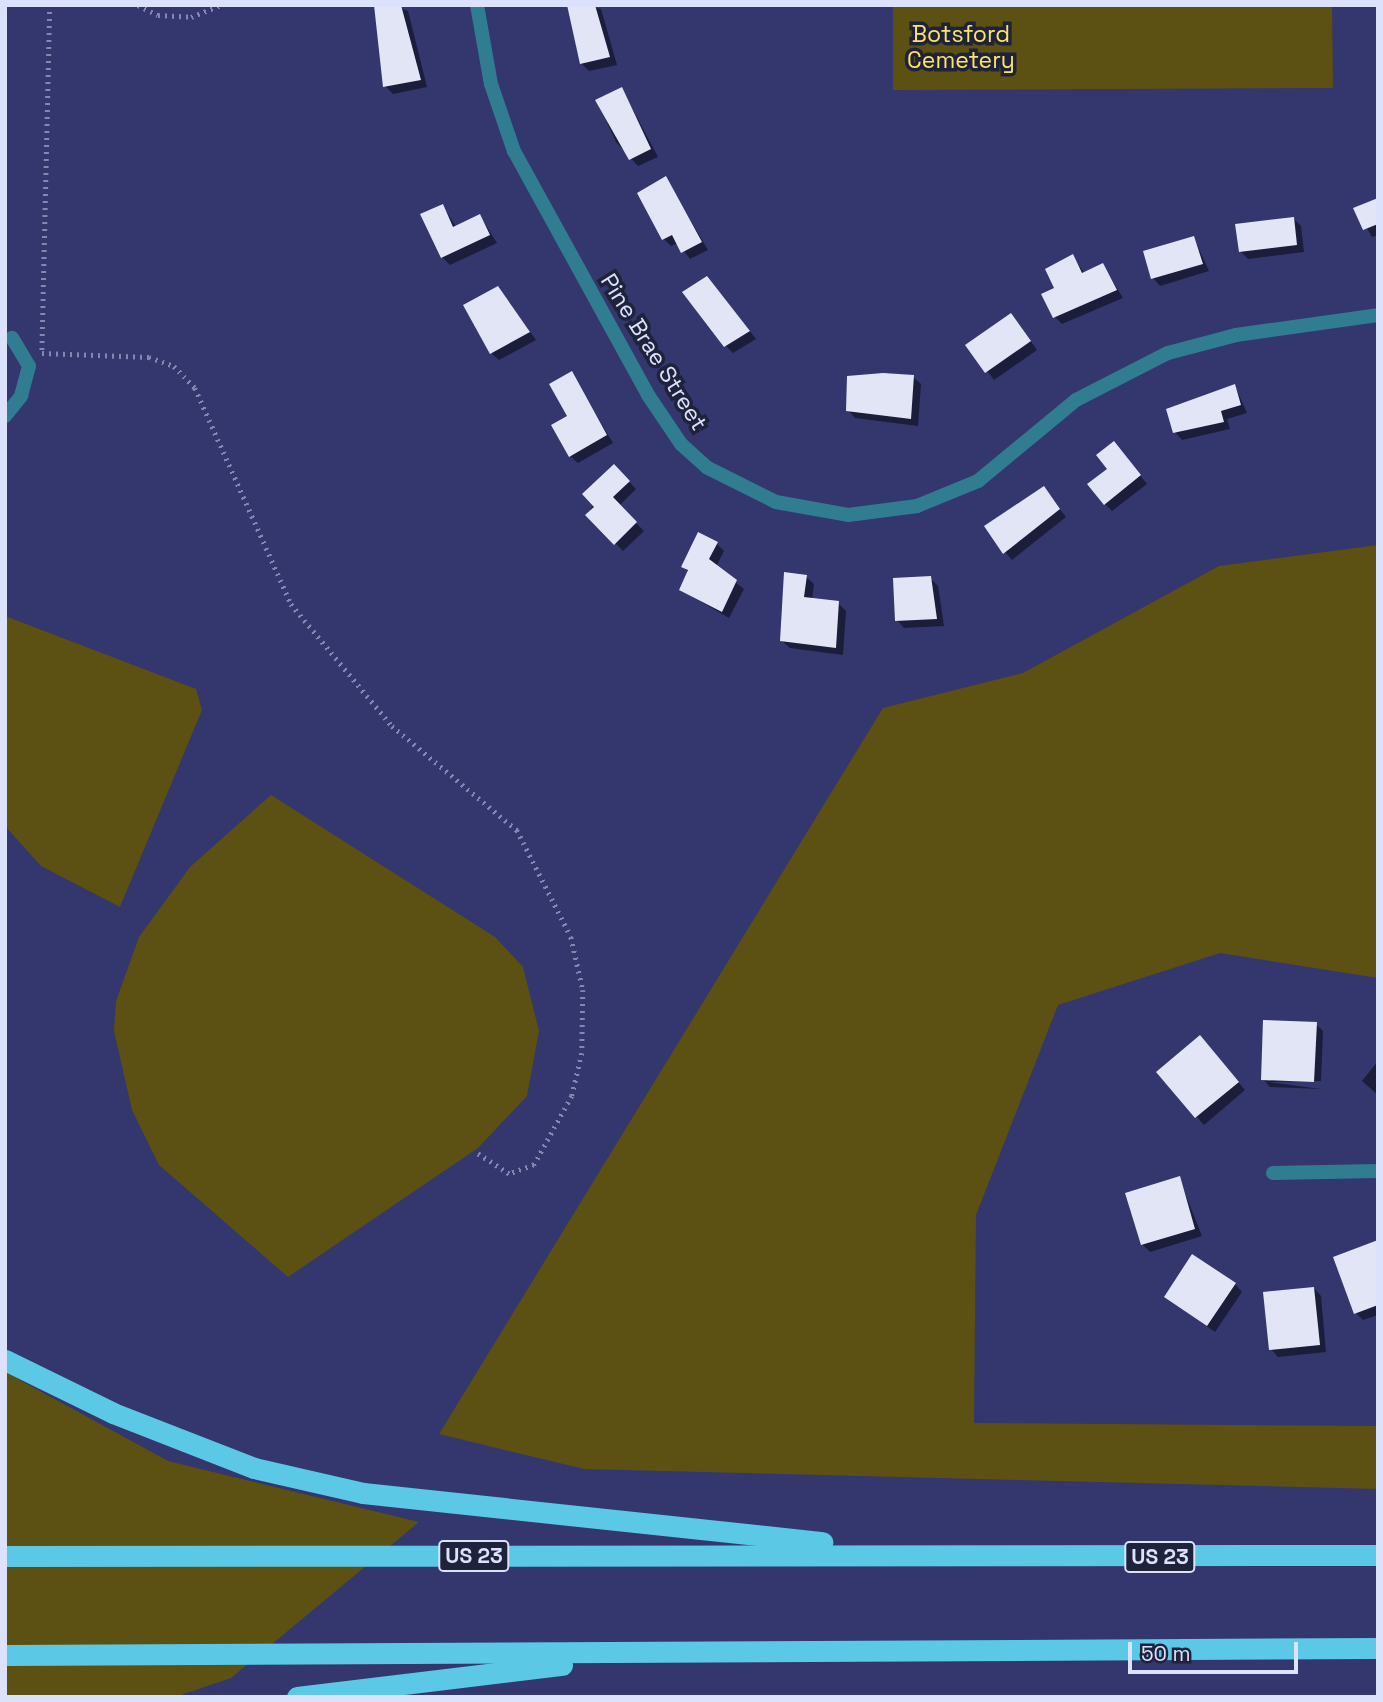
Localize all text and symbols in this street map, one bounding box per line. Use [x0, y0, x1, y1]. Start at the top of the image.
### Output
park label: Botsford Cemetery [907, 20, 1015, 74]
street label: Pine Brae Street [595, 269, 713, 435]
road number: US 23 [437, 1538, 511, 1574]
road number: US 23 [1123, 1540, 1197, 1574]
scale bar [1131, 1628, 1301, 1672]
text: 50 m [1141, 1640, 1191, 1667]

